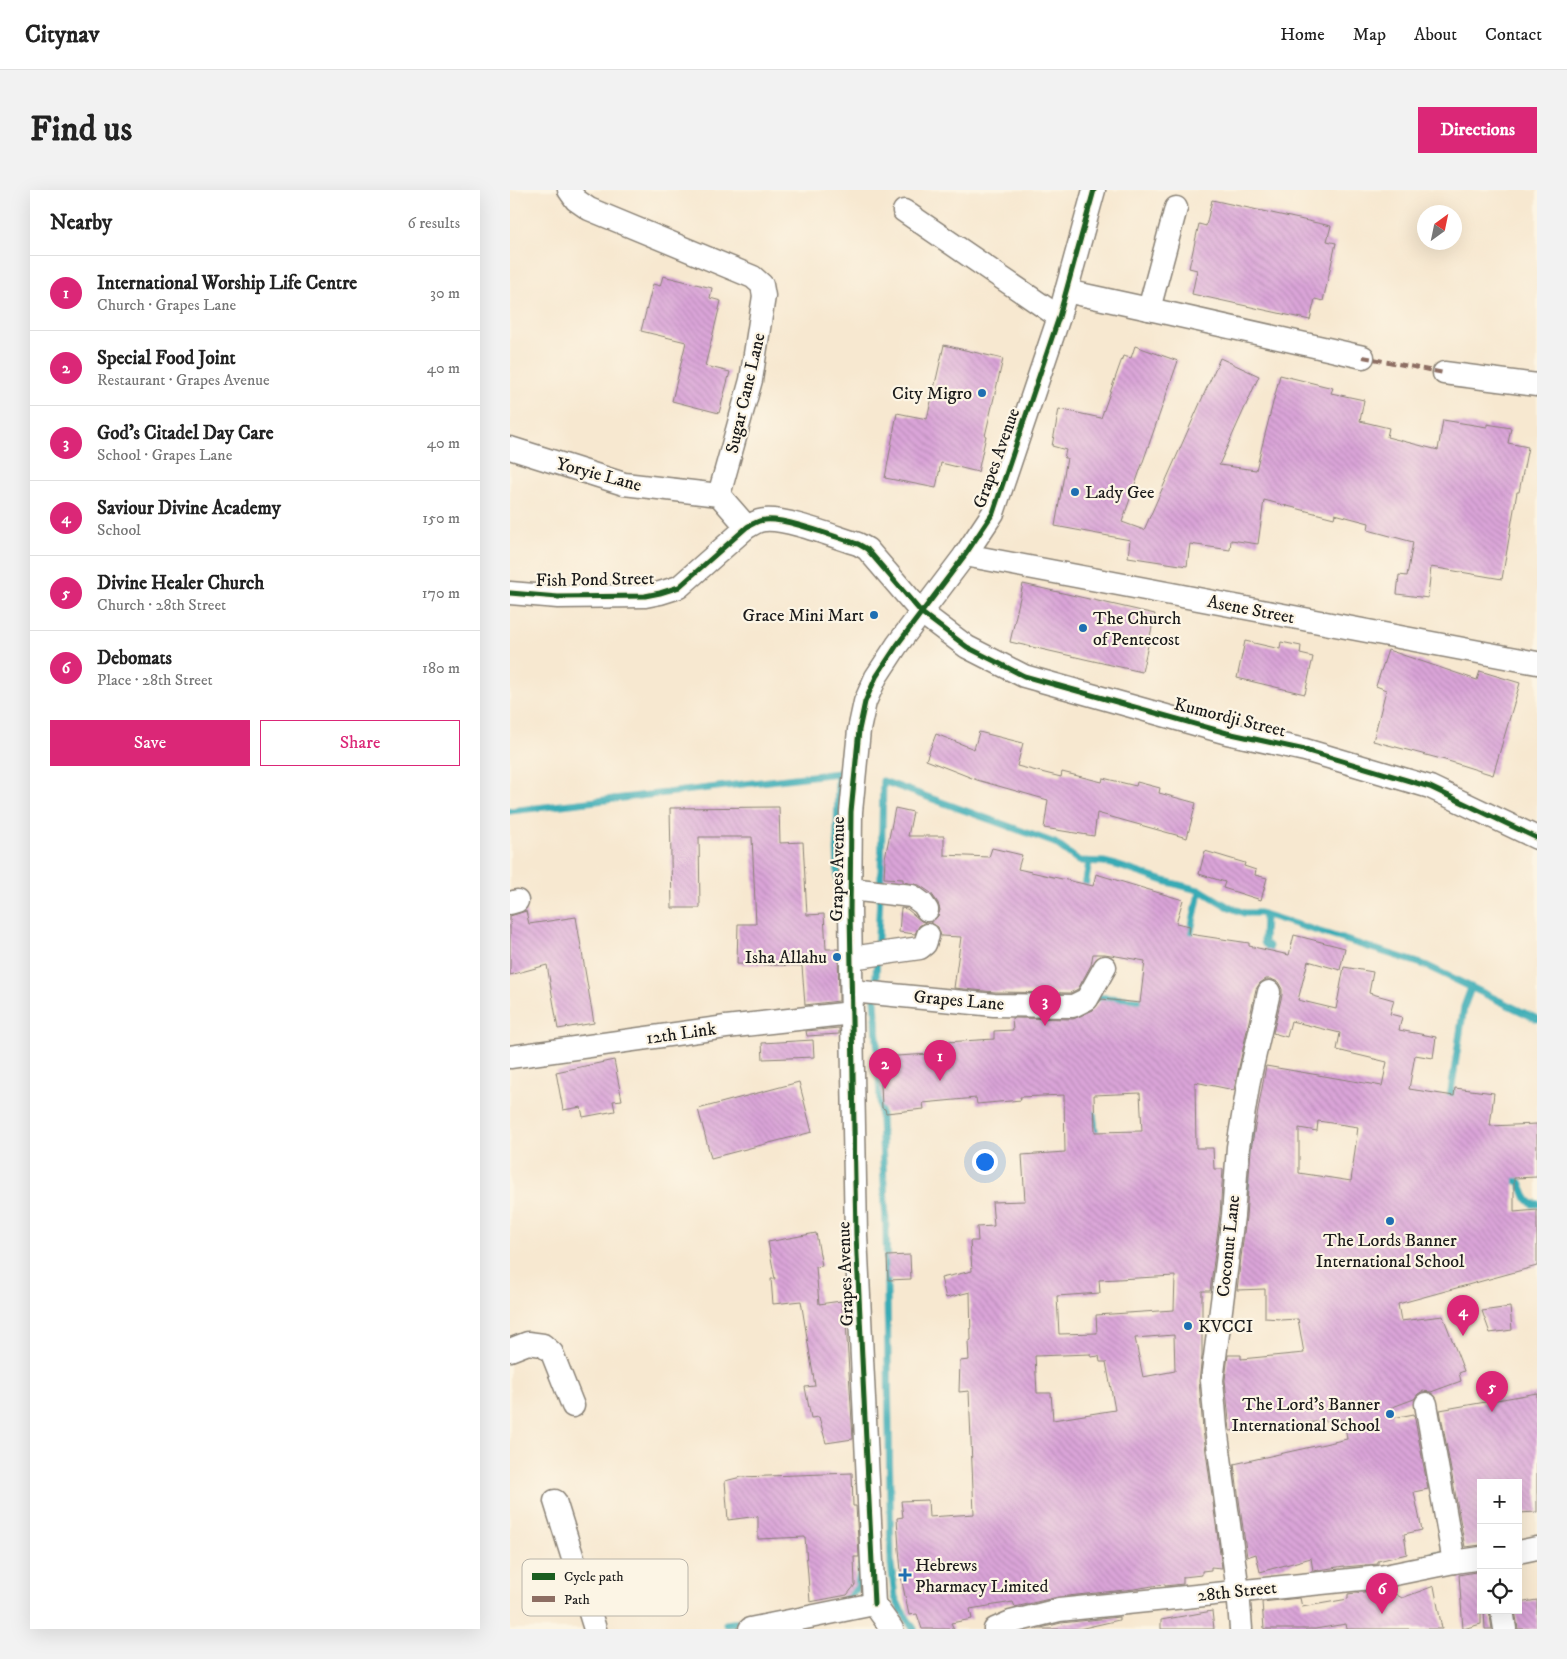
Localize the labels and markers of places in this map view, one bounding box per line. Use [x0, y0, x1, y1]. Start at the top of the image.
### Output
place label: City Migro [892, 383, 972, 405]
marker: City Migro [976, 387, 988, 399]
place label: Lady Gee [1085, 482, 1154, 504]
marker: Lady Gee [1069, 486, 1081, 498]
place label: Grace Mini Mart [742, 605, 864, 627]
place label: The Church of Pentecost [1093, 608, 1182, 651]
marker: Grace Mini Mart [868, 609, 880, 621]
marker: The Church of Pentecost [1077, 622, 1089, 634]
place label: Isha Allahu [745, 947, 827, 969]
marker: Isha Allahu [831, 951, 843, 963]
pin: 3 [1029, 985, 1061, 1026]
pin: 1 [924, 1040, 956, 1081]
pin: 2 [869, 1048, 901, 1089]
marker: The Lords Banner International School [1384, 1215, 1396, 1227]
place label: The Lords Banner International School [1316, 1230, 1465, 1273]
pin: 4 [1447, 1295, 1479, 1336]
place label: KVCCI [1198, 1316, 1253, 1338]
marker: KVCCI [1182, 1320, 1194, 1332]
pin: 5 [1476, 1371, 1508, 1412]
place label: The Lord's Banner International School [1231, 1394, 1381, 1437]
marker: The Lord's Banner International School [1384, 1408, 1396, 1420]
place label: Hebrews Pharmacy Limited [915, 1555, 1048, 1598]
marker: Hebrews Pharmacy Limited [899, 1569, 911, 1581]
pin: 6 [1366, 1573, 1398, 1614]

